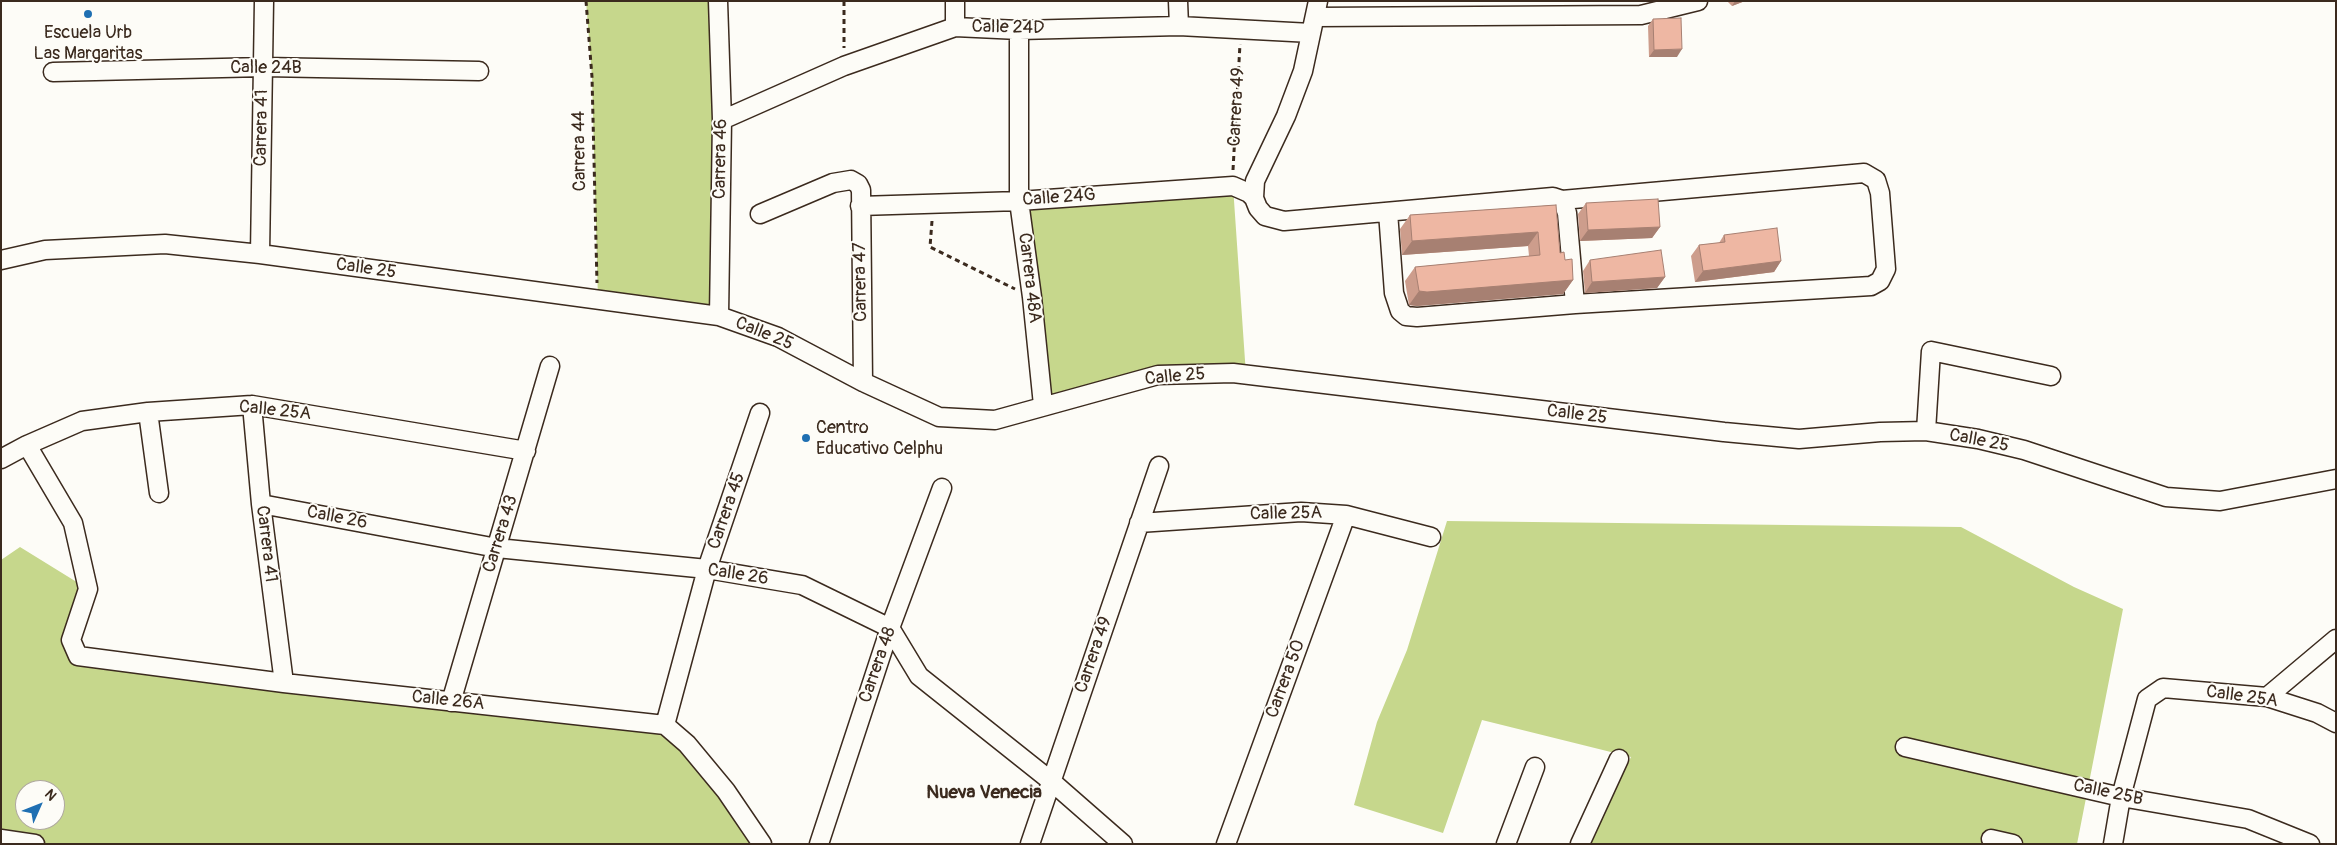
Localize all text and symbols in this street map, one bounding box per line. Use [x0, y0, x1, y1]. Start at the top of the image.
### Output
marker: Escuela Urb Las Margaritas [82, 8, 94, 20]
street label: Calle 24D [972, 17, 1044, 39]
place label: Escuela Urb Las Margaritas [34, 22, 142, 64]
street label: Calle 24B [230, 57, 302, 79]
street label: Carrera 49 [1224, 67, 1250, 147]
street label: Carrera 41 [251, 89, 273, 167]
street label: Carrera 44 [568, 111, 592, 191]
street label: Carrera 46 [709, 119, 733, 199]
street label: Calle 24G [1022, 185, 1096, 211]
street label: Carrera 48A [1013, 232, 1045, 324]
street label: Carrera 47 [850, 242, 872, 322]
street label: Calle 25 [334, 254, 398, 284]
street label: Calle 25 [732, 313, 796, 355]
street label: Calle 25 [1144, 364, 1206, 390]
street label: Calle 25A [238, 396, 312, 426]
street label: Calle 25 [1546, 401, 1608, 429]
place label: Centro Educativo Celphu [816, 417, 943, 459]
street label: Calle 25 [1947, 425, 2011, 457]
marker: Centro Educativo Celphu [800, 432, 812, 444]
street label: Carrera 45 [704, 470, 750, 552]
street label: Carrera 43 [479, 493, 523, 575]
street label: Calle 26 [305, 502, 369, 534]
street label: Calle 25A [1250, 503, 1322, 525]
street label: Carrera 41 [251, 504, 281, 584]
street label: Calle 26 [706, 560, 770, 590]
street label: Carrera 49 [1071, 614, 1117, 696]
street label: Carrera 48 [855, 624, 901, 706]
street label: Carrera 50 [1262, 637, 1310, 721]
street label: Calle 25A [2205, 681, 2279, 713]
street label: Calle 26A [411, 686, 485, 716]
street label: Calle 25B [2071, 775, 2145, 811]
north arrow [15, 780, 65, 830]
district label: Nueva Venecia [926, 782, 1042, 804]
text: N [41, 786, 60, 804]

